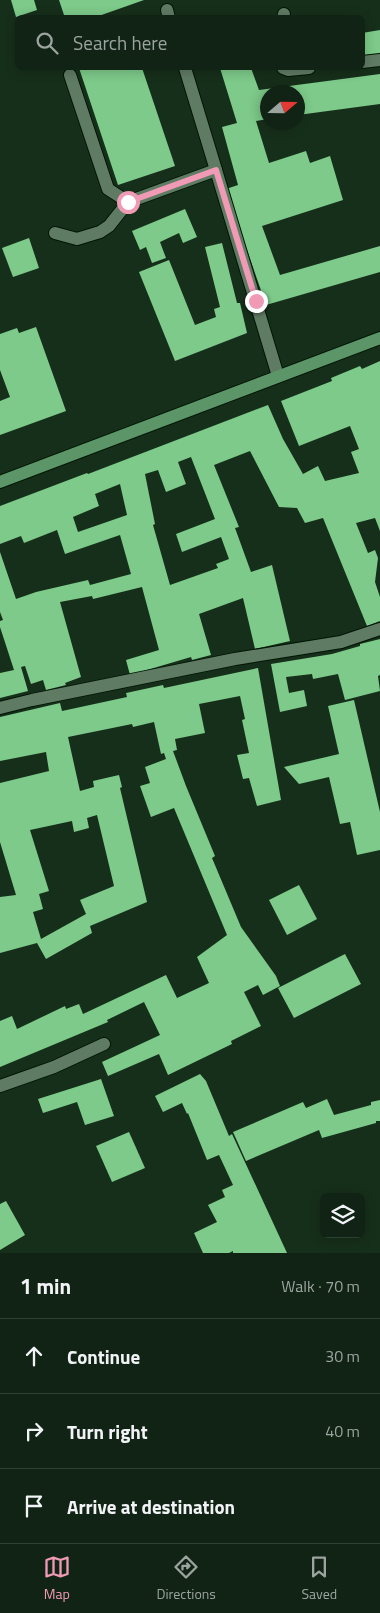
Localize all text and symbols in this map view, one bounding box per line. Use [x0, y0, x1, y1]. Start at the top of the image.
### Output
search box [15, 15, 365, 70]
text: Search here [73, 28, 167, 57]
icon: search [33, 29, 61, 57]
north arrow [260, 85, 305, 130]
route start [117, 191, 140, 214]
route end [245, 290, 268, 313]
map controls [320, 1193, 365, 1238]
button: layers [320, 1193, 365, 1238]
text: 1 min [20, 1270, 71, 1302]
text: Walk · 70 m [281, 1274, 360, 1298]
icon: ahead [20, 1342, 48, 1370]
text: Continue [67, 1342, 140, 1371]
text: 30 m [325, 1344, 360, 1368]
icon: right [20, 1417, 48, 1445]
text: Turn right [67, 1417, 148, 1446]
text: 40 m [325, 1419, 360, 1443]
icon: arrive [20, 1492, 48, 1520]
text: Arrive at destination [67, 1492, 235, 1521]
tab: Map [43, 1553, 71, 1604]
tab: Directions [156, 1553, 216, 1604]
tab: Saved [302, 1553, 337, 1604]

